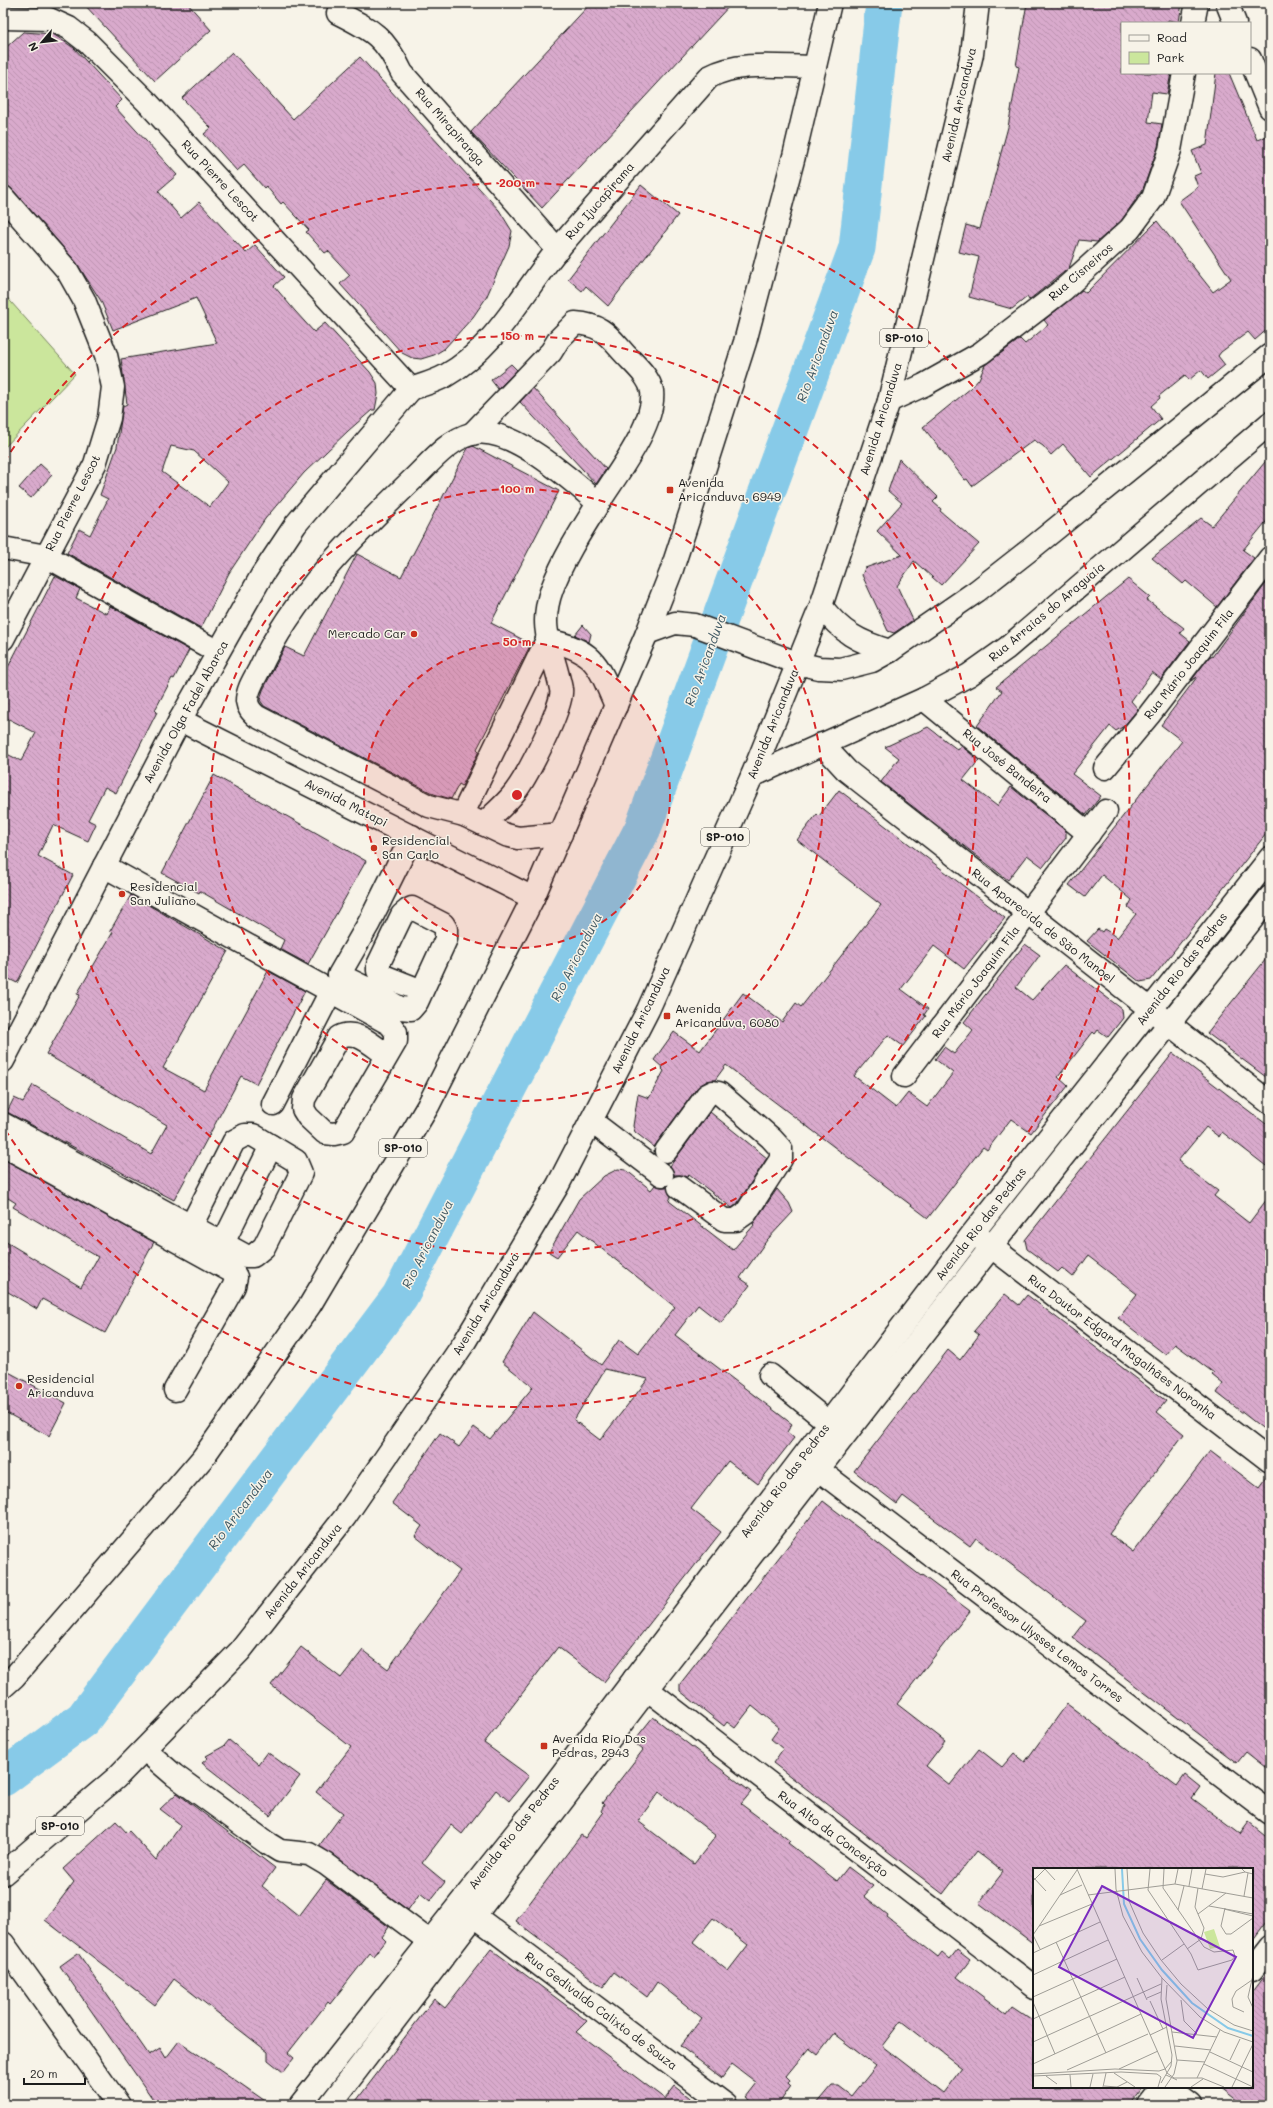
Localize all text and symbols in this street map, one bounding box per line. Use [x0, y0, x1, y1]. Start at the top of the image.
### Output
north arrow [22, 22, 62, 62]
legend [1121, 22, 1251, 74]
text: Road [1157, 29, 1187, 45]
text: N [24, 40, 41, 54]
street label: Avenida Aricanduva [937, 46, 979, 164]
text: Park [1157, 49, 1184, 65]
street label: Rua Mirapiranga [413, 84, 489, 169]
street label: Rua Pierre Lescot [179, 136, 263, 225]
street label: Rua Ijucapirama [561, 158, 637, 242]
text: 200 m [499, 174, 535, 190]
street label: Rua Cisneiros [1045, 239, 1116, 304]
water label: Rio Aricanduva [792, 307, 841, 404]
text: 150 m [500, 327, 534, 343]
road number: SP-010 [880, 329, 928, 347]
street label: Avenida Aricanduva [855, 360, 905, 477]
street label: Rua Pierre Lescot [41, 452, 103, 554]
place label: Avenida Aricanduva, 6949 [678, 474, 781, 504]
text: 100 m [500, 480, 534, 496]
marker: Avenida Aricanduva, 6949 [665, 485, 675, 495]
street label: Rua Arraias do Araguaia [985, 558, 1108, 665]
street label: Rua Mário Joaquim Fila [1140, 605, 1237, 722]
water label: Rio Aricanduva [680, 611, 729, 708]
place label: Mercado Car [328, 625, 406, 641]
marker: Mercado Car [409, 629, 419, 639]
text: 50 m [503, 633, 531, 649]
street label: Avenida Olga Fadel Abarca [139, 637, 231, 786]
street label: Avenida Aricanduva [743, 666, 801, 781]
street label: Rua José Bandeira [960, 724, 1055, 806]
street label: Avenida Matapi [302, 774, 391, 830]
centre of rings [510, 788, 524, 802]
road number: SP-010 [701, 828, 749, 846]
place label: Residencial San Carlo [382, 832, 450, 862]
marker: Residencial San Carlo [369, 843, 379, 853]
street label: Rua Aparecida de São Manoel [969, 864, 1118, 986]
place label: Residencial San Juliano [130, 878, 198, 908]
marker: Residencial San Juliano [117, 889, 127, 899]
street label: Avenida Rio das Pedras [1132, 909, 1230, 1028]
water label: Rio Aricanduva [546, 910, 605, 1004]
street label: Rua Mário Joaquim Fila [928, 922, 1023, 1041]
street label: Avenida Aricanduva [607, 963, 673, 1076]
place label: Avenida Aricanduva, 6080 [675, 1000, 780, 1030]
marker: Avenida Aricanduva, 6080 [662, 1011, 672, 1021]
road number: SP-010 [379, 1139, 427, 1157]
street label: Avenida Rio das Pedras [931, 1164, 1029, 1283]
water label: Rio Aricanduva [397, 1197, 456, 1291]
street label: Avenida Aricanduva [448, 1249, 522, 1358]
street label: Rua Doutor Edgard Magalhães Noronha [1025, 1270, 1220, 1422]
place label: Residencial Aricanduva [27, 1370, 95, 1400]
marker: Residencial Aricanduva [14, 1381, 24, 1391]
street label: Avenida Rio das Pedras [736, 1420, 832, 1541]
water label: Rio Aricanduva [204, 1465, 276, 1553]
street label: Avenida Aricanduva [260, 1519, 345, 1622]
street label: Rua Professor Ulysses Lemos Torres [948, 1565, 1127, 1705]
place label: Avenida Rio Das Pedras, 2943 [552, 1730, 646, 1760]
marker: Avenida Rio Das Pedras, 2943 [539, 1741, 549, 1751]
street label: Avenida Rio das Pedras [464, 1773, 562, 1892]
street label: Rua Alto da Conceição [775, 1786, 892, 1880]
road number: SP-010 [36, 1817, 84, 1835]
inset map [1033, 1868, 1253, 2088]
street label: Rua Gedivaldo Calixto de Souza [522, 1948, 681, 2073]
scale bar [24, 2060, 85, 2086]
text: 20 m [30, 2065, 58, 2081]

